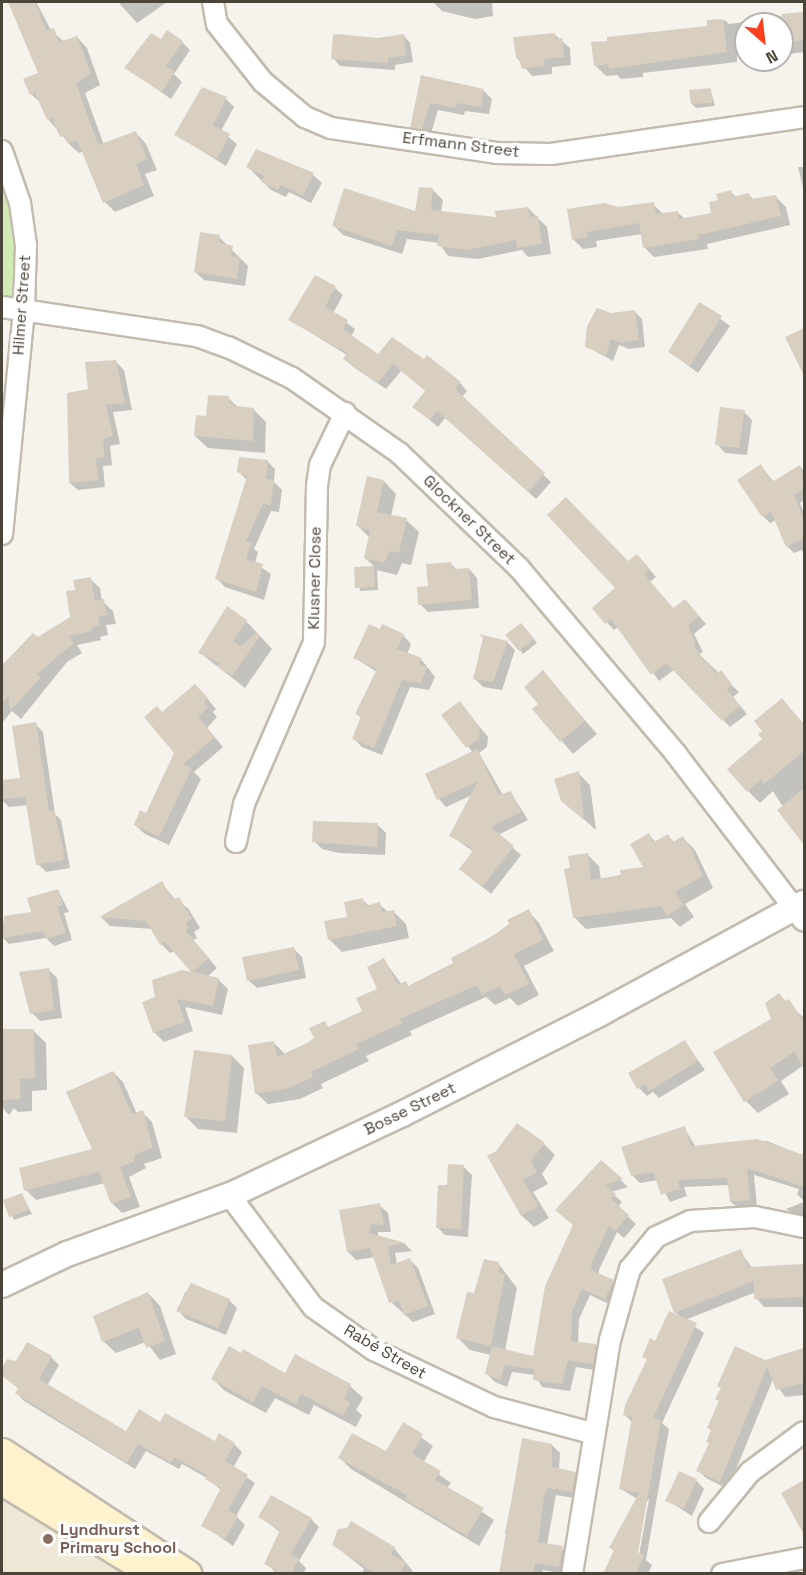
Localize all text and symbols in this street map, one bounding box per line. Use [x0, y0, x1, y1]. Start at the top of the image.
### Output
north arrow [734, 12, 794, 72]
text: N [762, 45, 781, 68]
street label: Erfmann Street [401, 128, 521, 162]
street label: Hilmer Street [9, 254, 35, 356]
street label: Glockner Street [419, 471, 519, 569]
street label: Klusner Close [304, 526, 326, 630]
street label: Bosse Street [361, 1078, 459, 1140]
street label: Rabé Street [340, 1321, 430, 1383]
place label: Lyndhurst Primary School [60, 1520, 176, 1558]
marker: Lyndhurst Primary School [41, 1532, 55, 1546]

